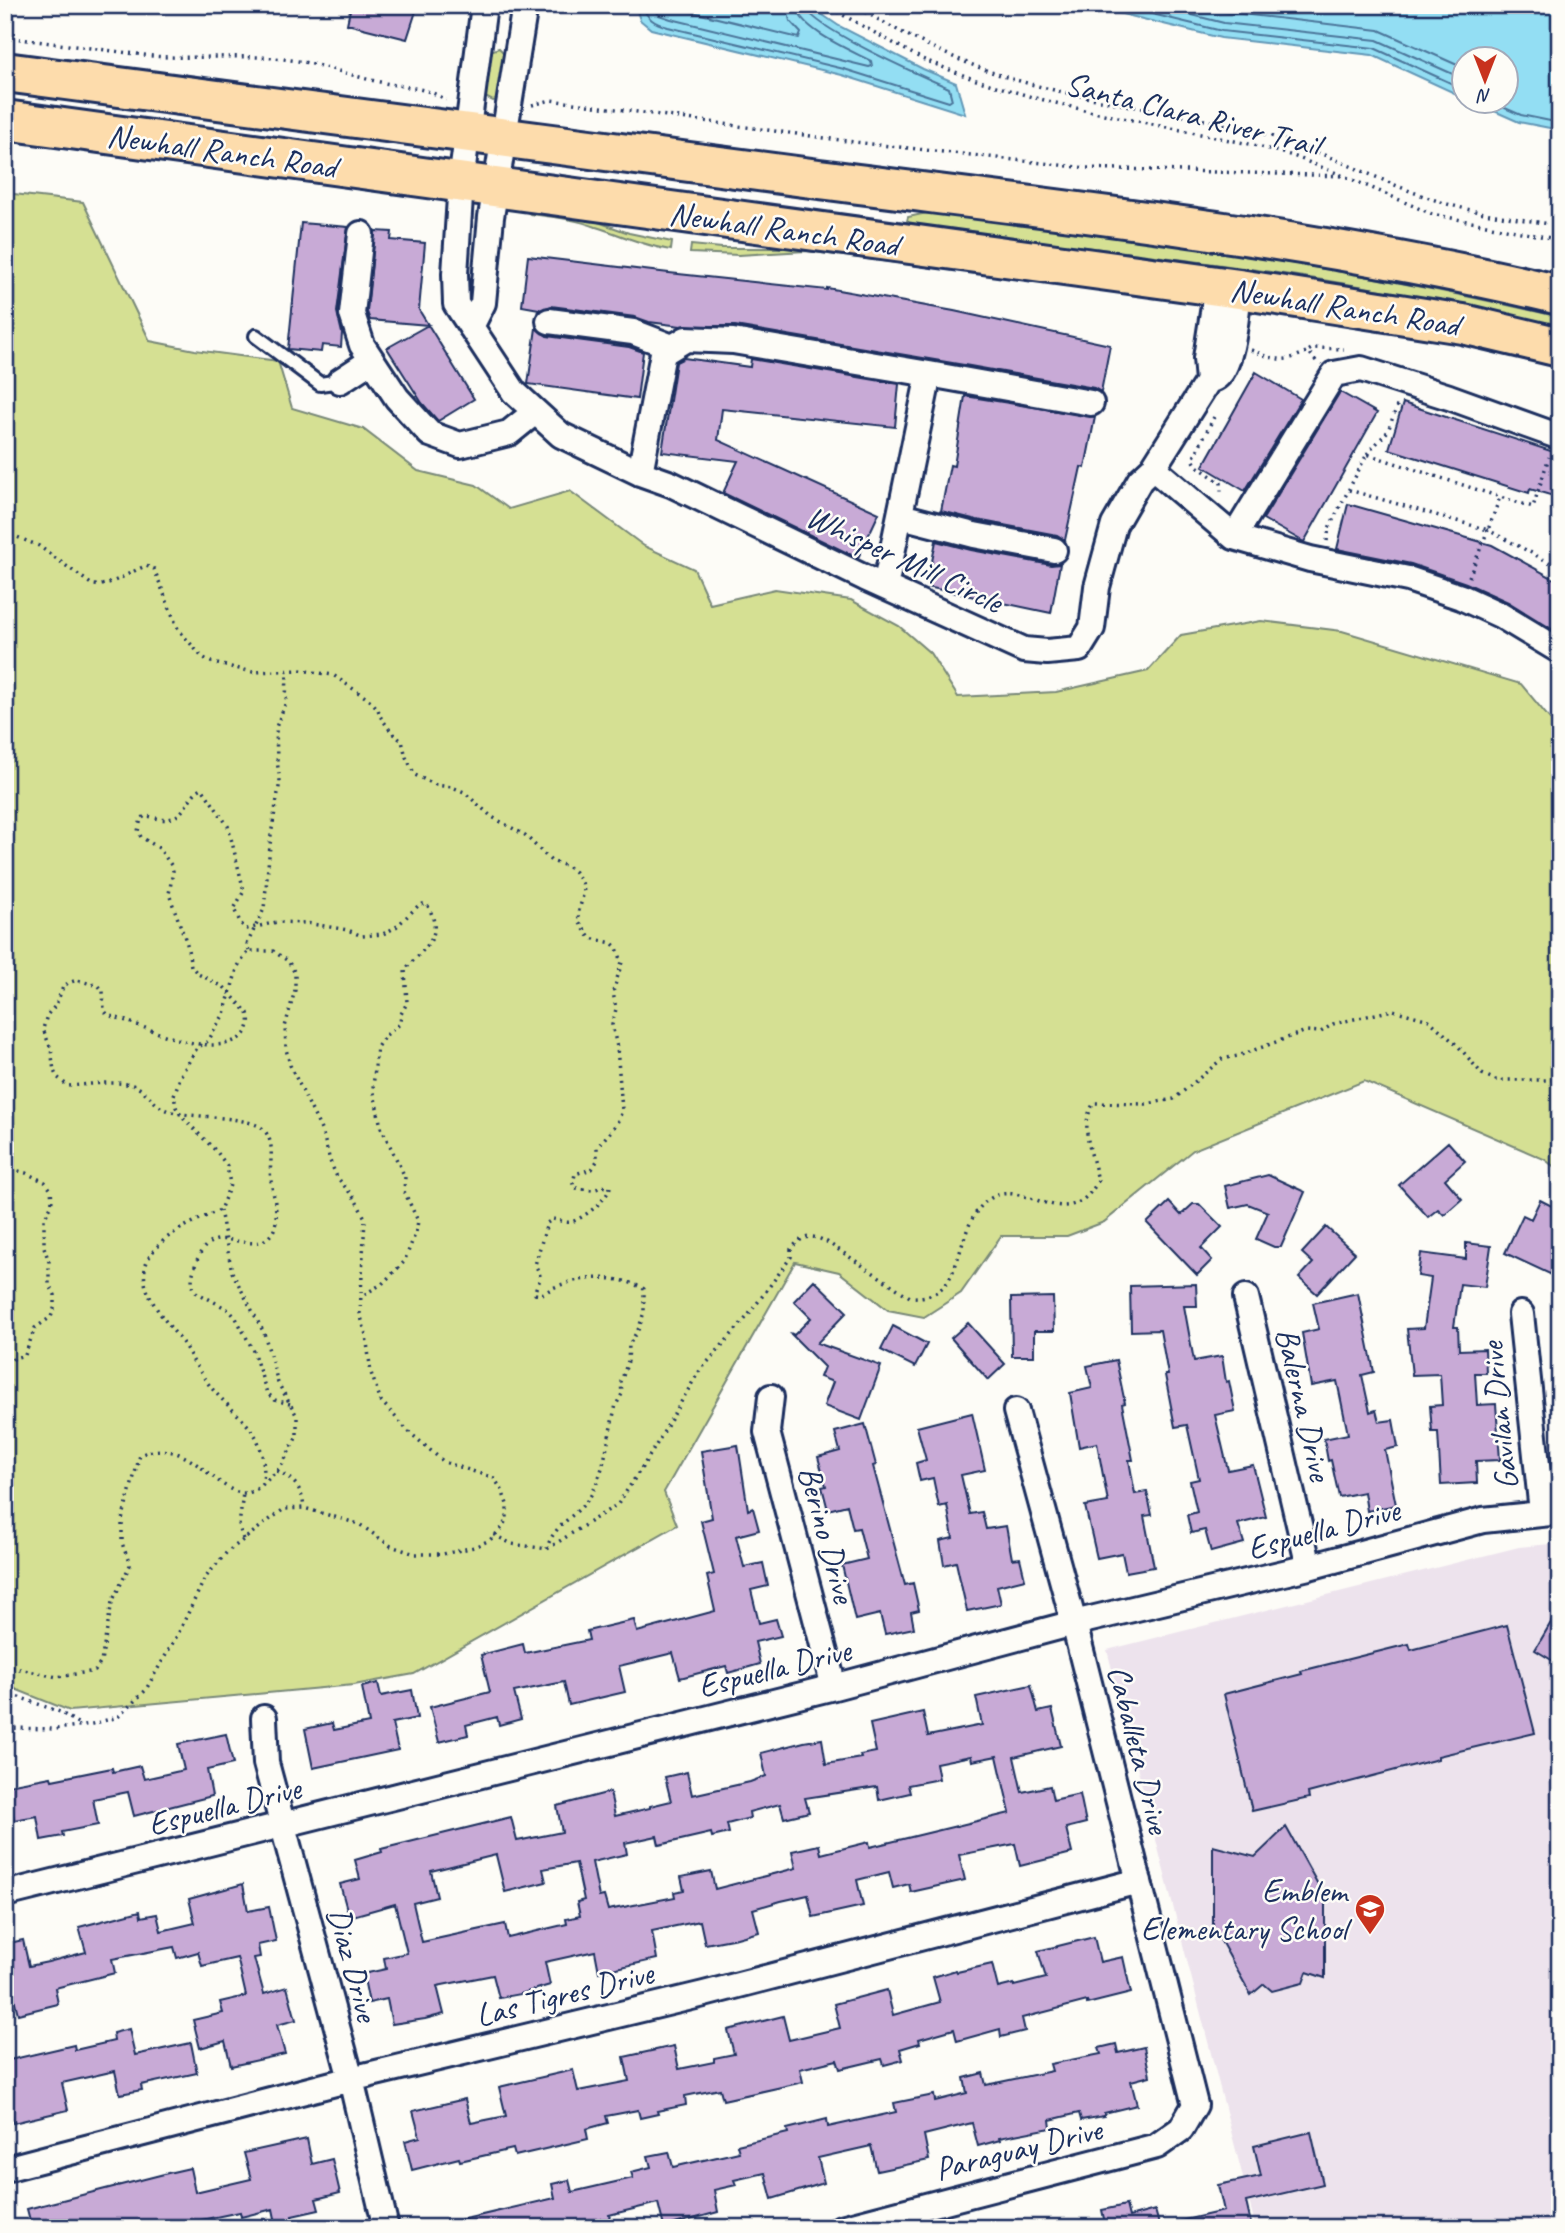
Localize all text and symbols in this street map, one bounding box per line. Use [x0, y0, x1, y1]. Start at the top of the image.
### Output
north arrow [1450, 46, 1520, 116]
street label: Santa Clara River Trail [1061, 62, 1330, 167]
text: N [1476, 84, 1491, 108]
street label: Newhall Ranch Road [105, 114, 344, 189]
street label: Newhall Ranch Road [667, 192, 906, 267]
street label: Newhall Ranch Road [1228, 268, 1467, 347]
street label: Whisper Mill Circle [800, 495, 1011, 624]
street label: Balerna Drive [1266, 1324, 1342, 1487]
street label: Gavilan Drive [1470, 1338, 1528, 1492]
street label: Berino Drive [789, 1461, 866, 1609]
street label: Espuella Drive [1243, 1488, 1406, 1569]
street label: Espuella Drive [694, 1628, 857, 1707]
street label: Caballeta Drive [1098, 1661, 1181, 1840]
street label: Espuella Drive [144, 1766, 307, 1845]
place label: Emblem Elementary School [1141, 1870, 1352, 1950]
school or university icon: Emblem Elementary School [1353, 1892, 1387, 1936]
street label: Diaz Drive [318, 1903, 389, 2028]
street label: Las Tigres Drive [471, 1951, 659, 2036]
street label: Paraguay Drive [931, 2107, 1108, 2190]

